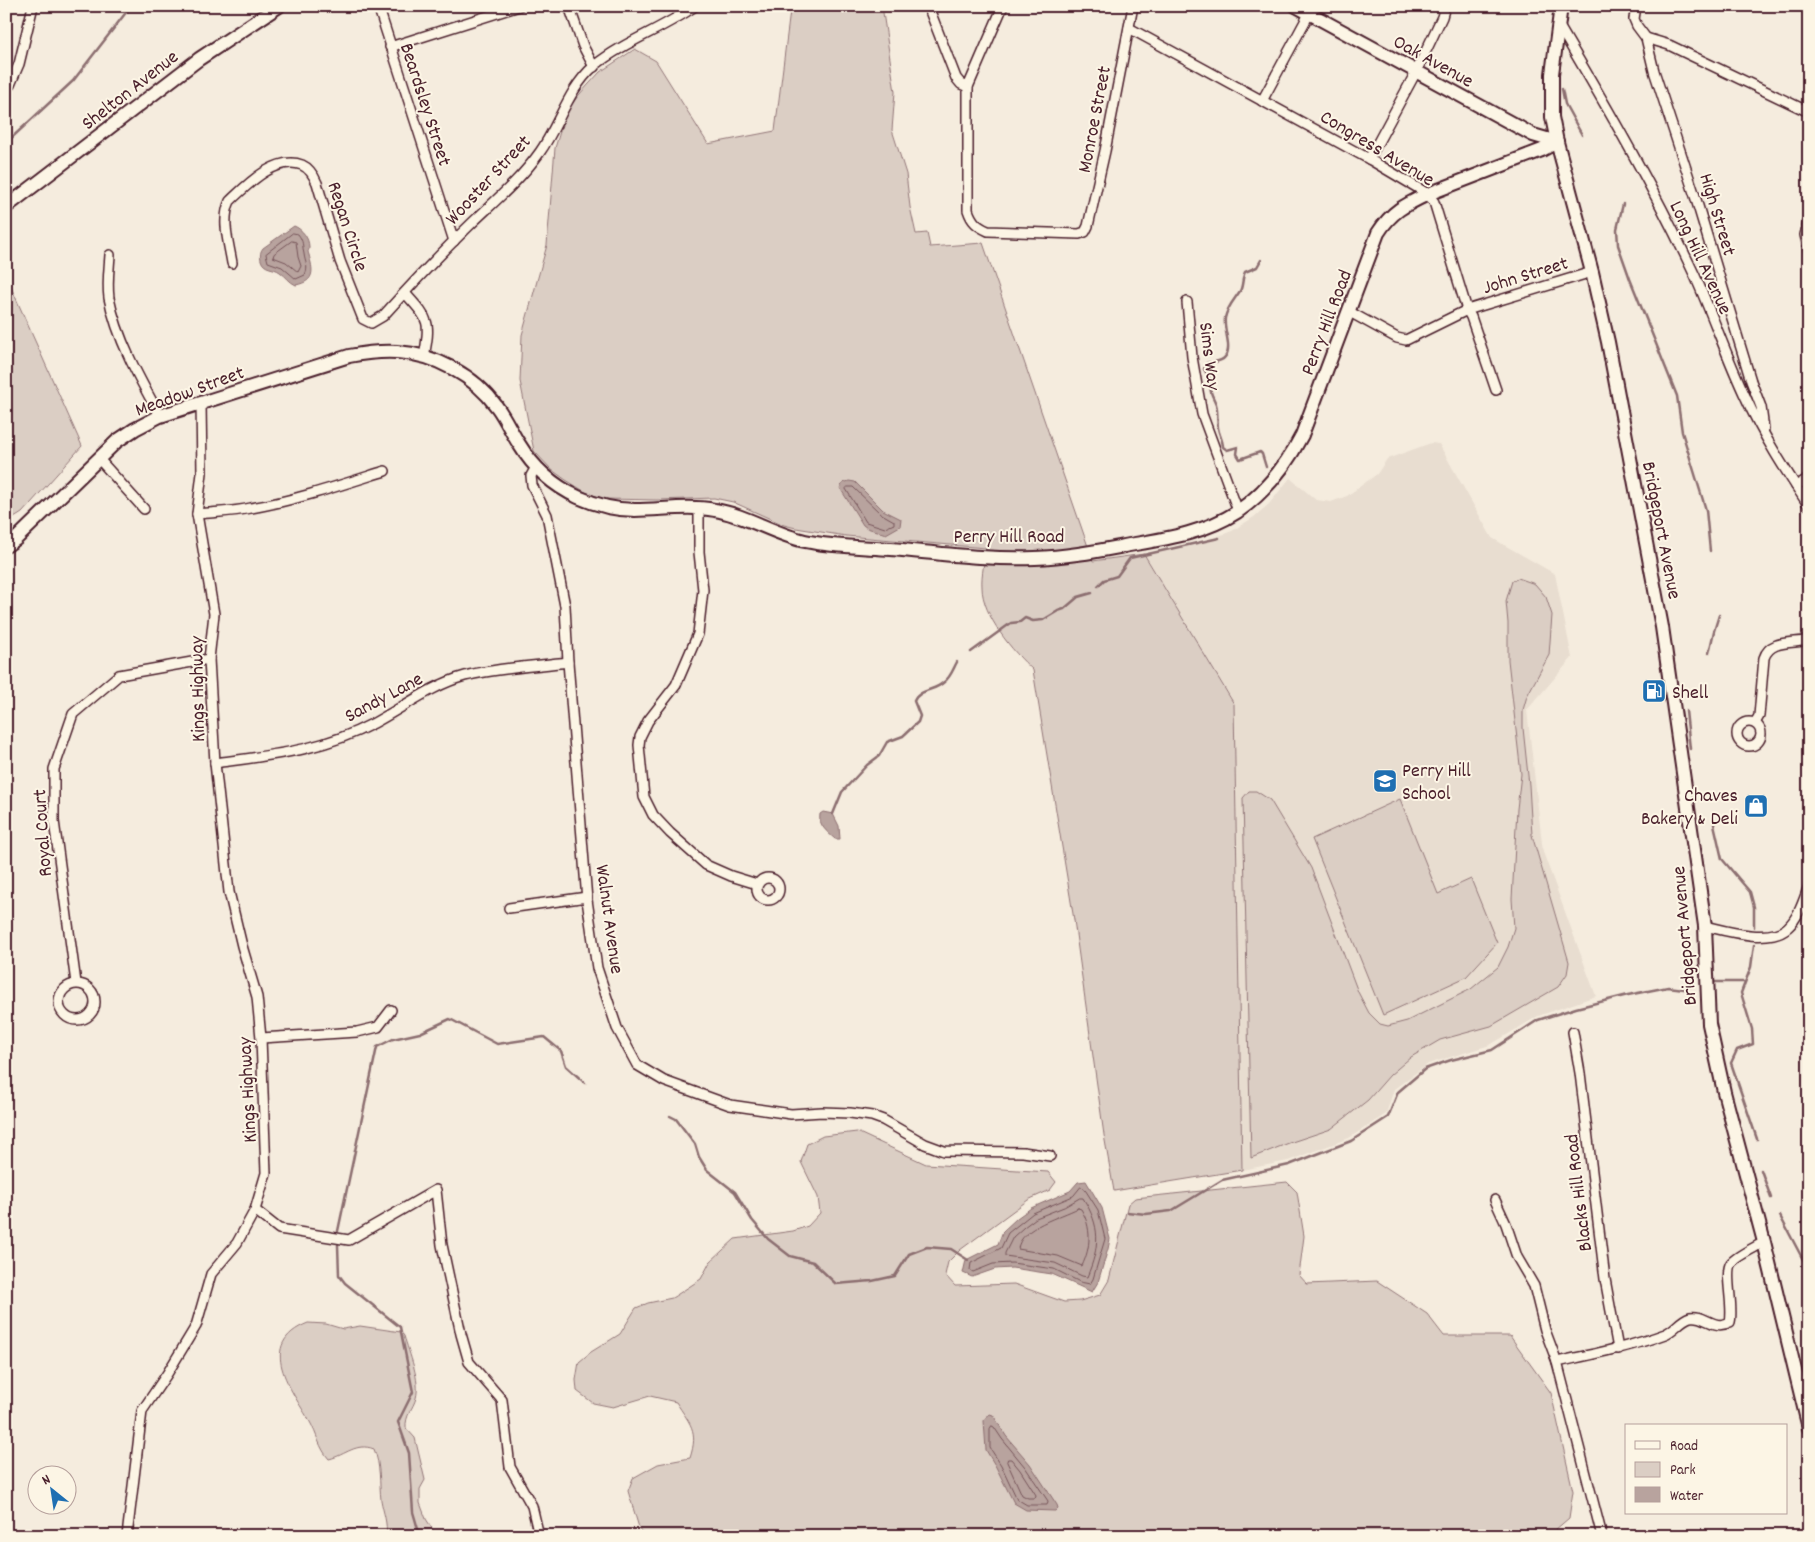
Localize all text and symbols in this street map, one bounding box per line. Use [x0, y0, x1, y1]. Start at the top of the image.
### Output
street label: Oak Avenue [1387, 29, 1478, 96]
street label: Beardsley Street [391, 40, 457, 170]
street label: Shelton Avenue [76, 44, 185, 138]
street label: Monroe Street [1072, 64, 1120, 175]
street label: Congress Avenue [1314, 104, 1439, 195]
street label: Wooster Street [440, 130, 538, 232]
street label: High Street [1690, 170, 1742, 260]
street label: Regan Circle [318, 178, 374, 276]
street label: Long Hill Avenue [1661, 197, 1738, 320]
street label: John Street [1480, 251, 1572, 303]
street label: Perry Hill Road [1295, 266, 1361, 380]
street label: Sims Way [1190, 321, 1226, 393]
street label: Meadow Street [132, 360, 248, 426]
street label: Bridgeport Avenue [1633, 459, 1687, 602]
street label: Perry Hill Road [954, 524, 1064, 552]
street label: Kings Highway [184, 635, 214, 742]
street label: Sandy Lane [340, 666, 429, 731]
fuel station icon: Shell [1641, 678, 1667, 704]
place label: Shell [1672, 680, 1709, 708]
place label: Perry Hill School [1402, 758, 1471, 809]
school or university icon: Perry Hill School [1372, 768, 1398, 794]
place label: Chaves Bakery & Deli [1641, 783, 1738, 834]
street label: Royal Court [27, 788, 61, 877]
shop icon: Chaves Bakery & Deli [1743, 793, 1769, 819]
street label: Walnut Avenue [586, 863, 630, 976]
street label: Bridgeport Avenue [1666, 865, 1706, 1007]
street label: Kings Highway [232, 1035, 266, 1144]
street label: Blacks Hill Road [1559, 1132, 1601, 1253]
legend [1625, 1424, 1788, 1514]
text: Road [1670, 1436, 1698, 1458]
text: Park [1670, 1460, 1696, 1482]
north arrow [28, 1464, 78, 1514]
text: N [39, 1470, 55, 1491]
text: Water [1670, 1486, 1704, 1508]

